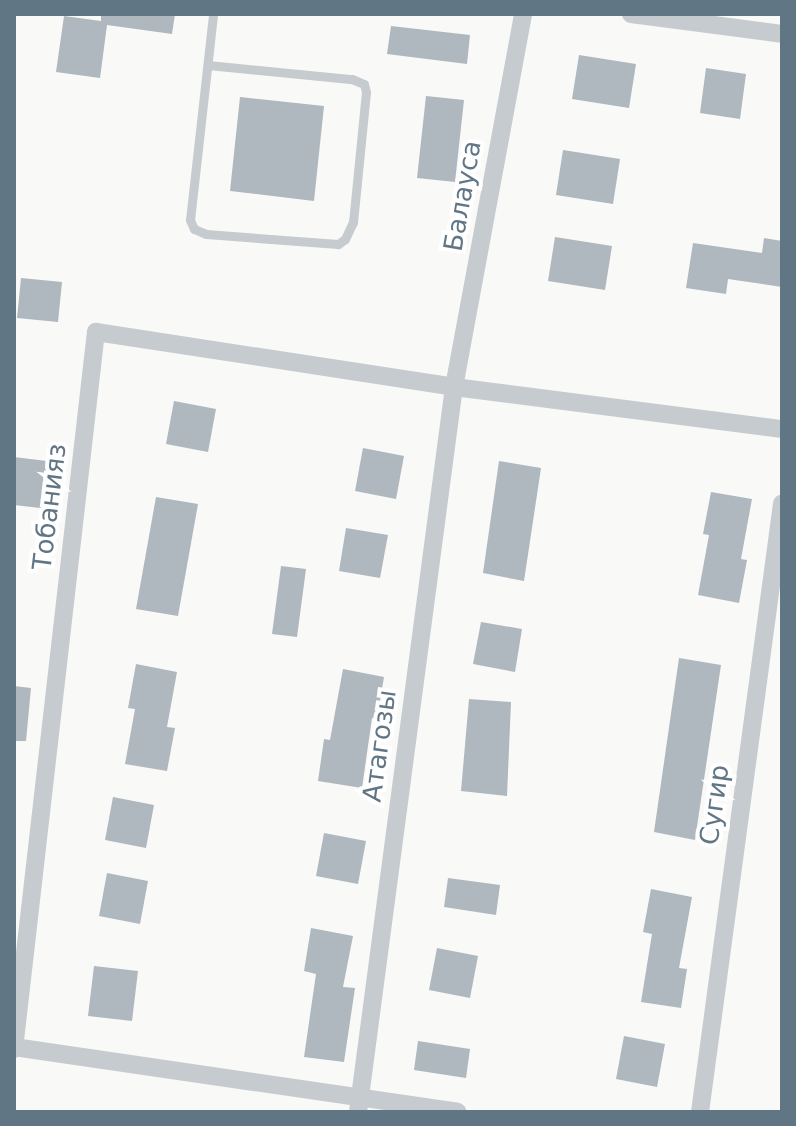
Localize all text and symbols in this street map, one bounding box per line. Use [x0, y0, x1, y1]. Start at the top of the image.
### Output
street label: Балауса [438, 138, 488, 254]
street label: Тобанияз [27, 442, 73, 572]
street label: Атагозы [357, 688, 403, 804]
street label: Сугир [694, 763, 736, 847]

